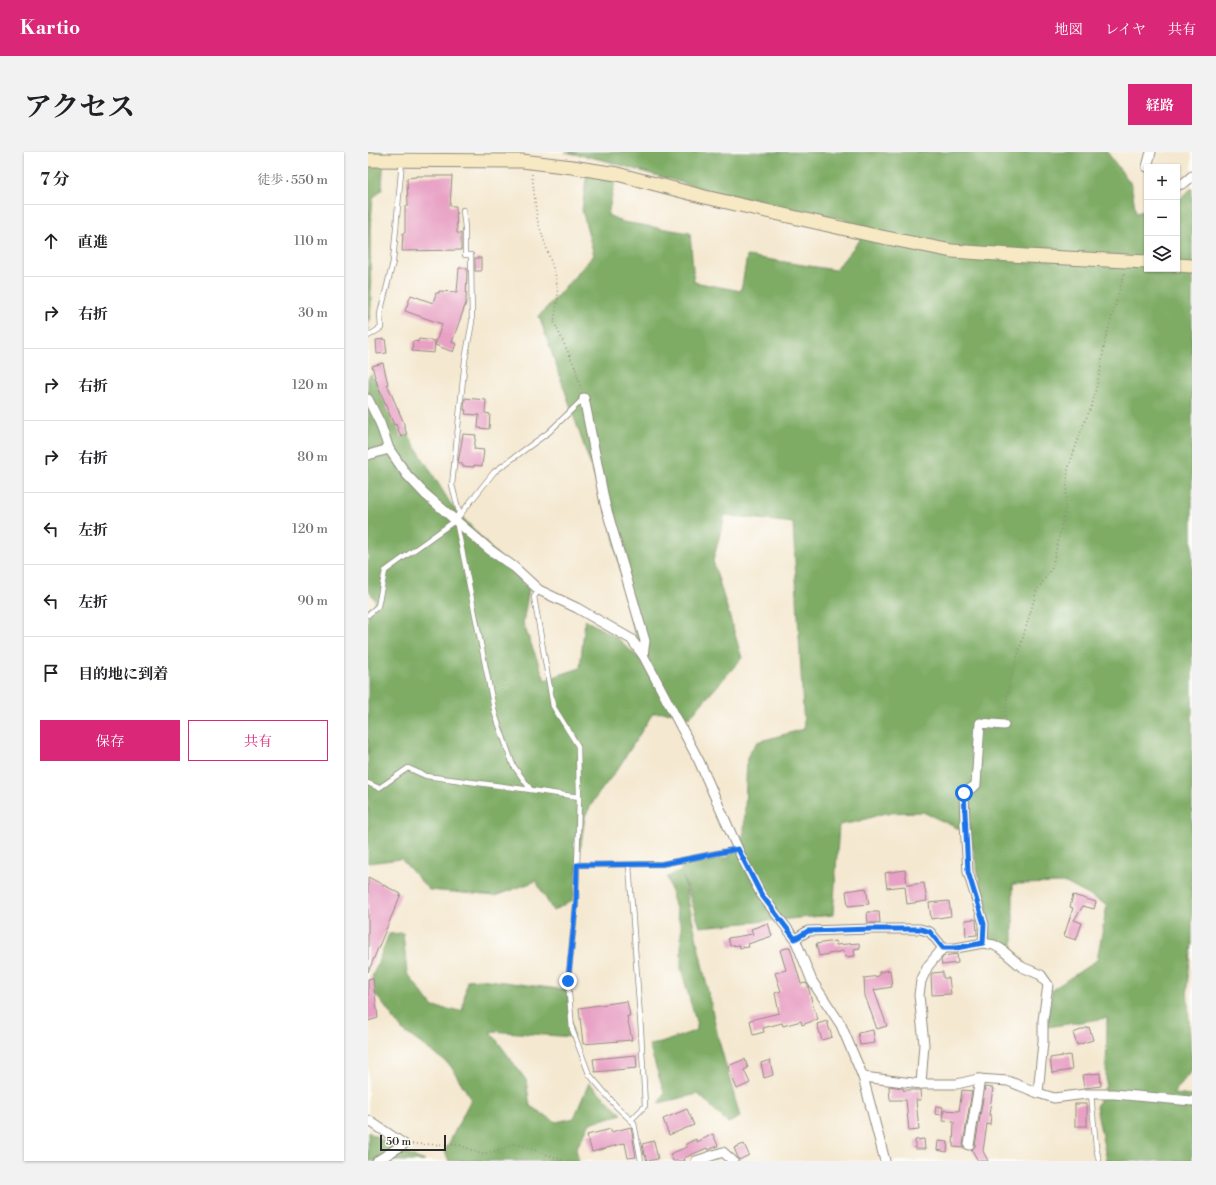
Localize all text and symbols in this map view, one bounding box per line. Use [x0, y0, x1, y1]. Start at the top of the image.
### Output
text: Kartio [20, 16, 80, 40]
text: 地図 [1055, 21, 1083, 39]
text: レイヤ [1105, 21, 1146, 39]
text: 共有 [1168, 21, 1196, 39]
button: 経路 [1128, 84, 1192, 125]
text: アクセス [24, 90, 135, 125]
map controls [1144, 164, 1180, 272]
button: + [1144, 164, 1180, 200]
text: 7 分 [40, 169, 70, 191]
text: 徒歩 · 550 m [257, 172, 328, 188]
button: − [1144, 200, 1180, 236]
icon: ahead [40, 230, 62, 252]
text: 直進 [78, 233, 108, 252]
text: 110 m [294, 233, 328, 249]
button: layers [1144, 236, 1180, 272]
icon: right [40, 302, 62, 324]
text: 右折 [78, 305, 108, 324]
text: 30 m [298, 305, 328, 321]
icon: right [40, 374, 62, 396]
text: 右折 [78, 377, 108, 396]
text: 120 m [292, 377, 328, 393]
icon: right [40, 446, 62, 468]
text: 右折 [78, 449, 108, 468]
text: 80 m [297, 449, 328, 465]
icon: left [40, 518, 62, 540]
text: 左折 [78, 521, 108, 540]
text: 120 m [292, 521, 328, 537]
icon: left [40, 590, 62, 612]
text: 左折 [78, 593, 108, 612]
text: 90 m [297, 593, 328, 609]
icon: arrive [40, 662, 62, 684]
text: 目的地に到着 [78, 665, 168, 684]
button: 保存 [40, 720, 180, 761]
button: 共有 [188, 720, 328, 761]
route start [955, 784, 973, 802]
route end [559, 972, 577, 990]
scale bar [380, 1133, 446, 1152]
text: 50 m [386, 1135, 411, 1149]

